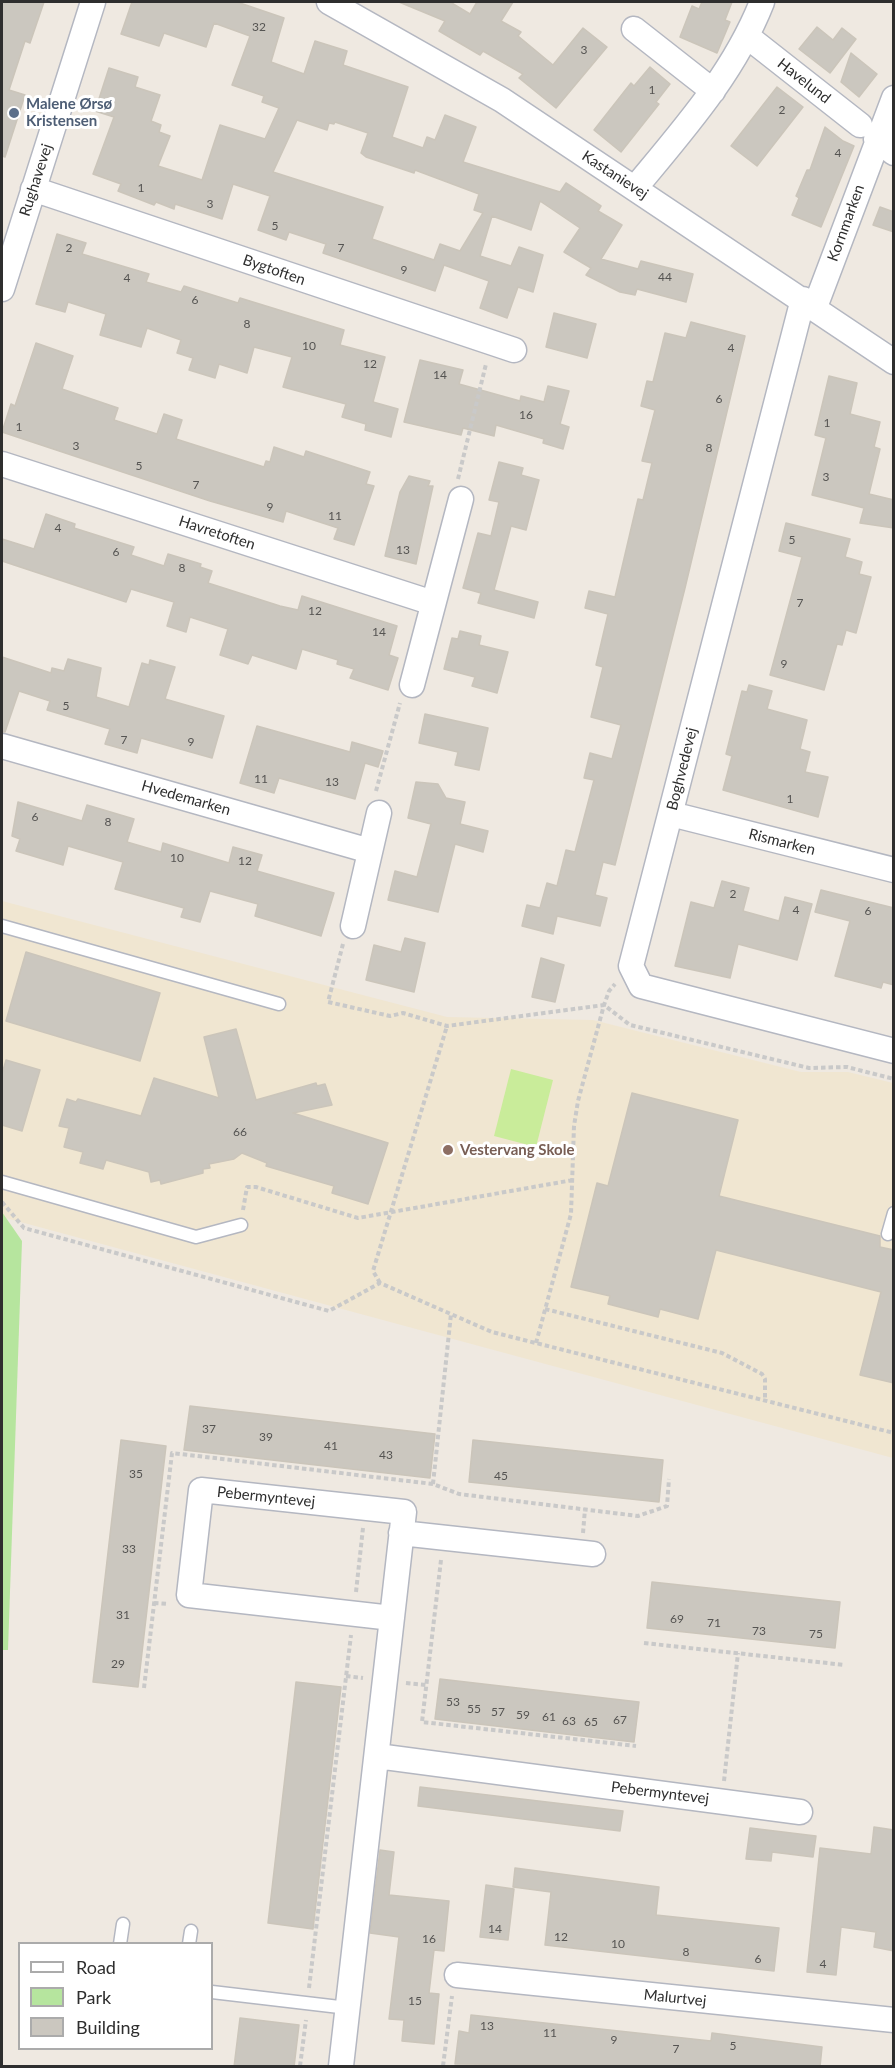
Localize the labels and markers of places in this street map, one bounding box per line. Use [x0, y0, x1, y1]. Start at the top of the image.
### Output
place label: Malene Ørsø Kristensen [26, 95, 112, 130]
marker: Malene Ørsø Kristensen [7, 106, 21, 120]
place label: Vestervang Skole [460, 1141, 574, 1159]
marker: Vestervang Skole [441, 1143, 455, 1157]

